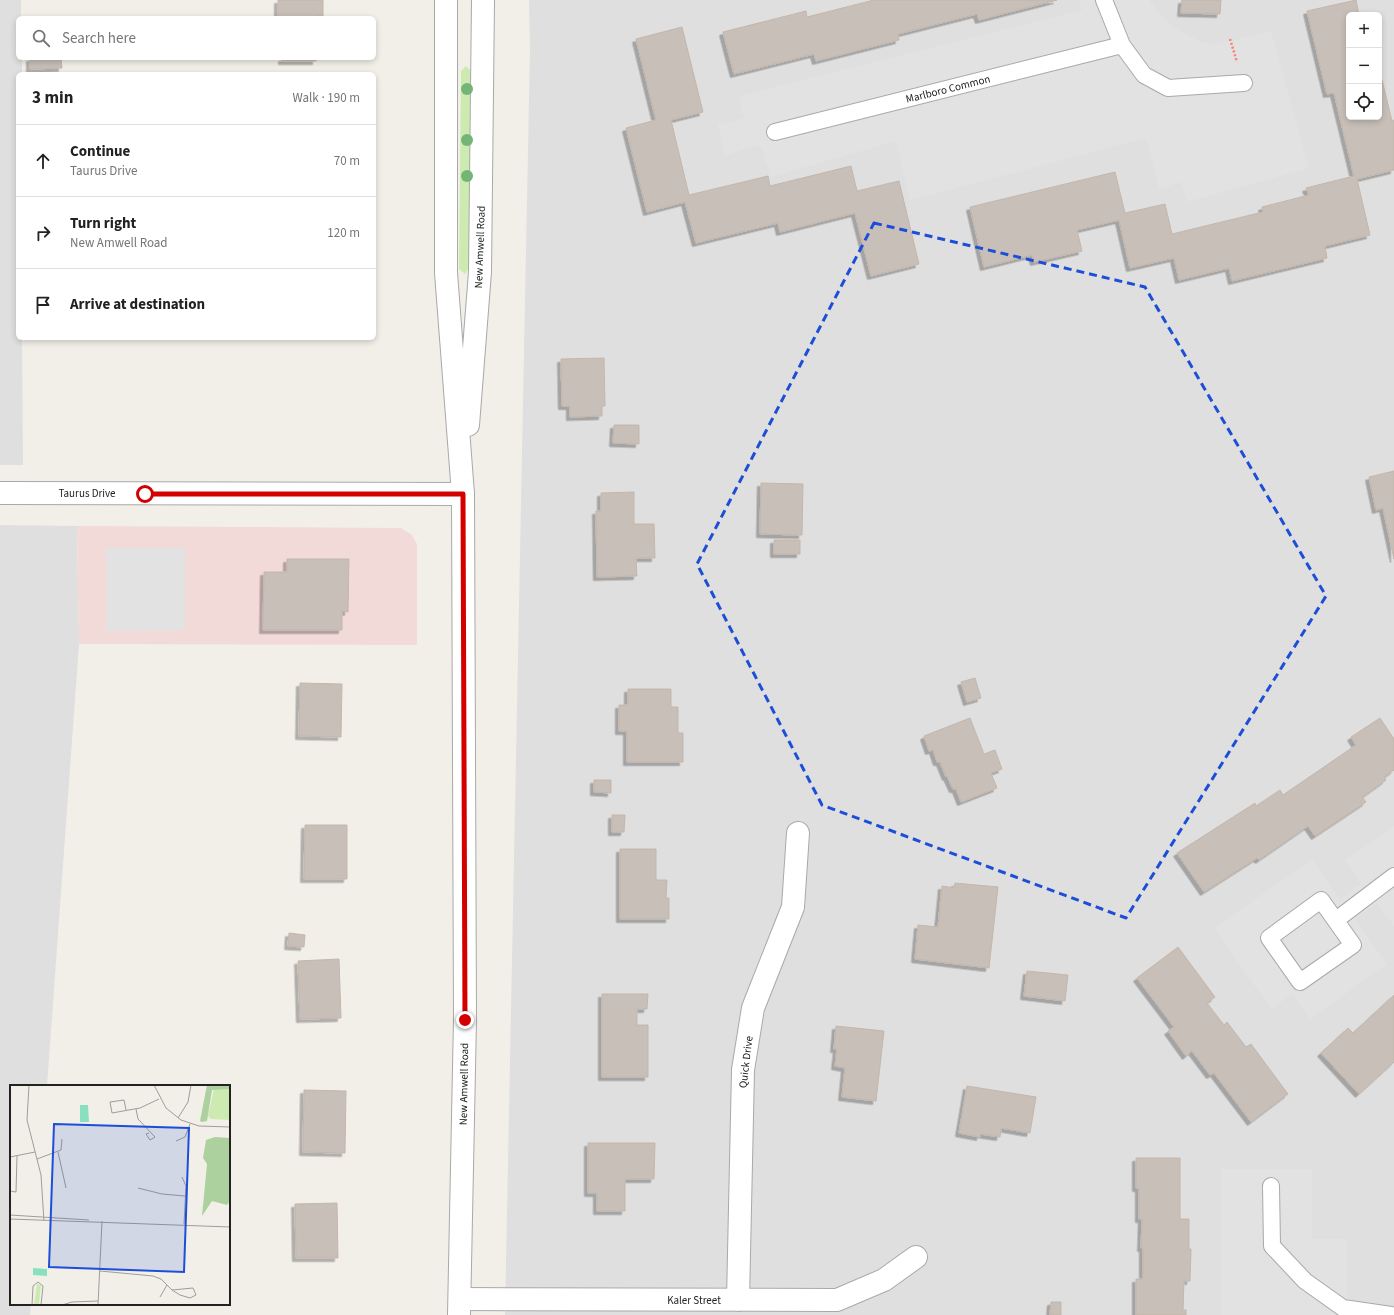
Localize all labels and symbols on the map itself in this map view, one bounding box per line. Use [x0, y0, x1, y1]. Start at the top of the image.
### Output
street label: Marlboro Common [904, 71, 992, 107]
street label: New Amwell Road [471, 205, 489, 289]
route start [136, 485, 154, 503]
street label: Taurus Drive [58, 486, 116, 501]
route end [456, 1011, 474, 1029]
street label: Quick Drive [735, 1034, 757, 1089]
street label: New Amwell Road [456, 1043, 472, 1125]
inset map [10, 1085, 230, 1305]
street label: Kaler Street [667, 1293, 721, 1308]

